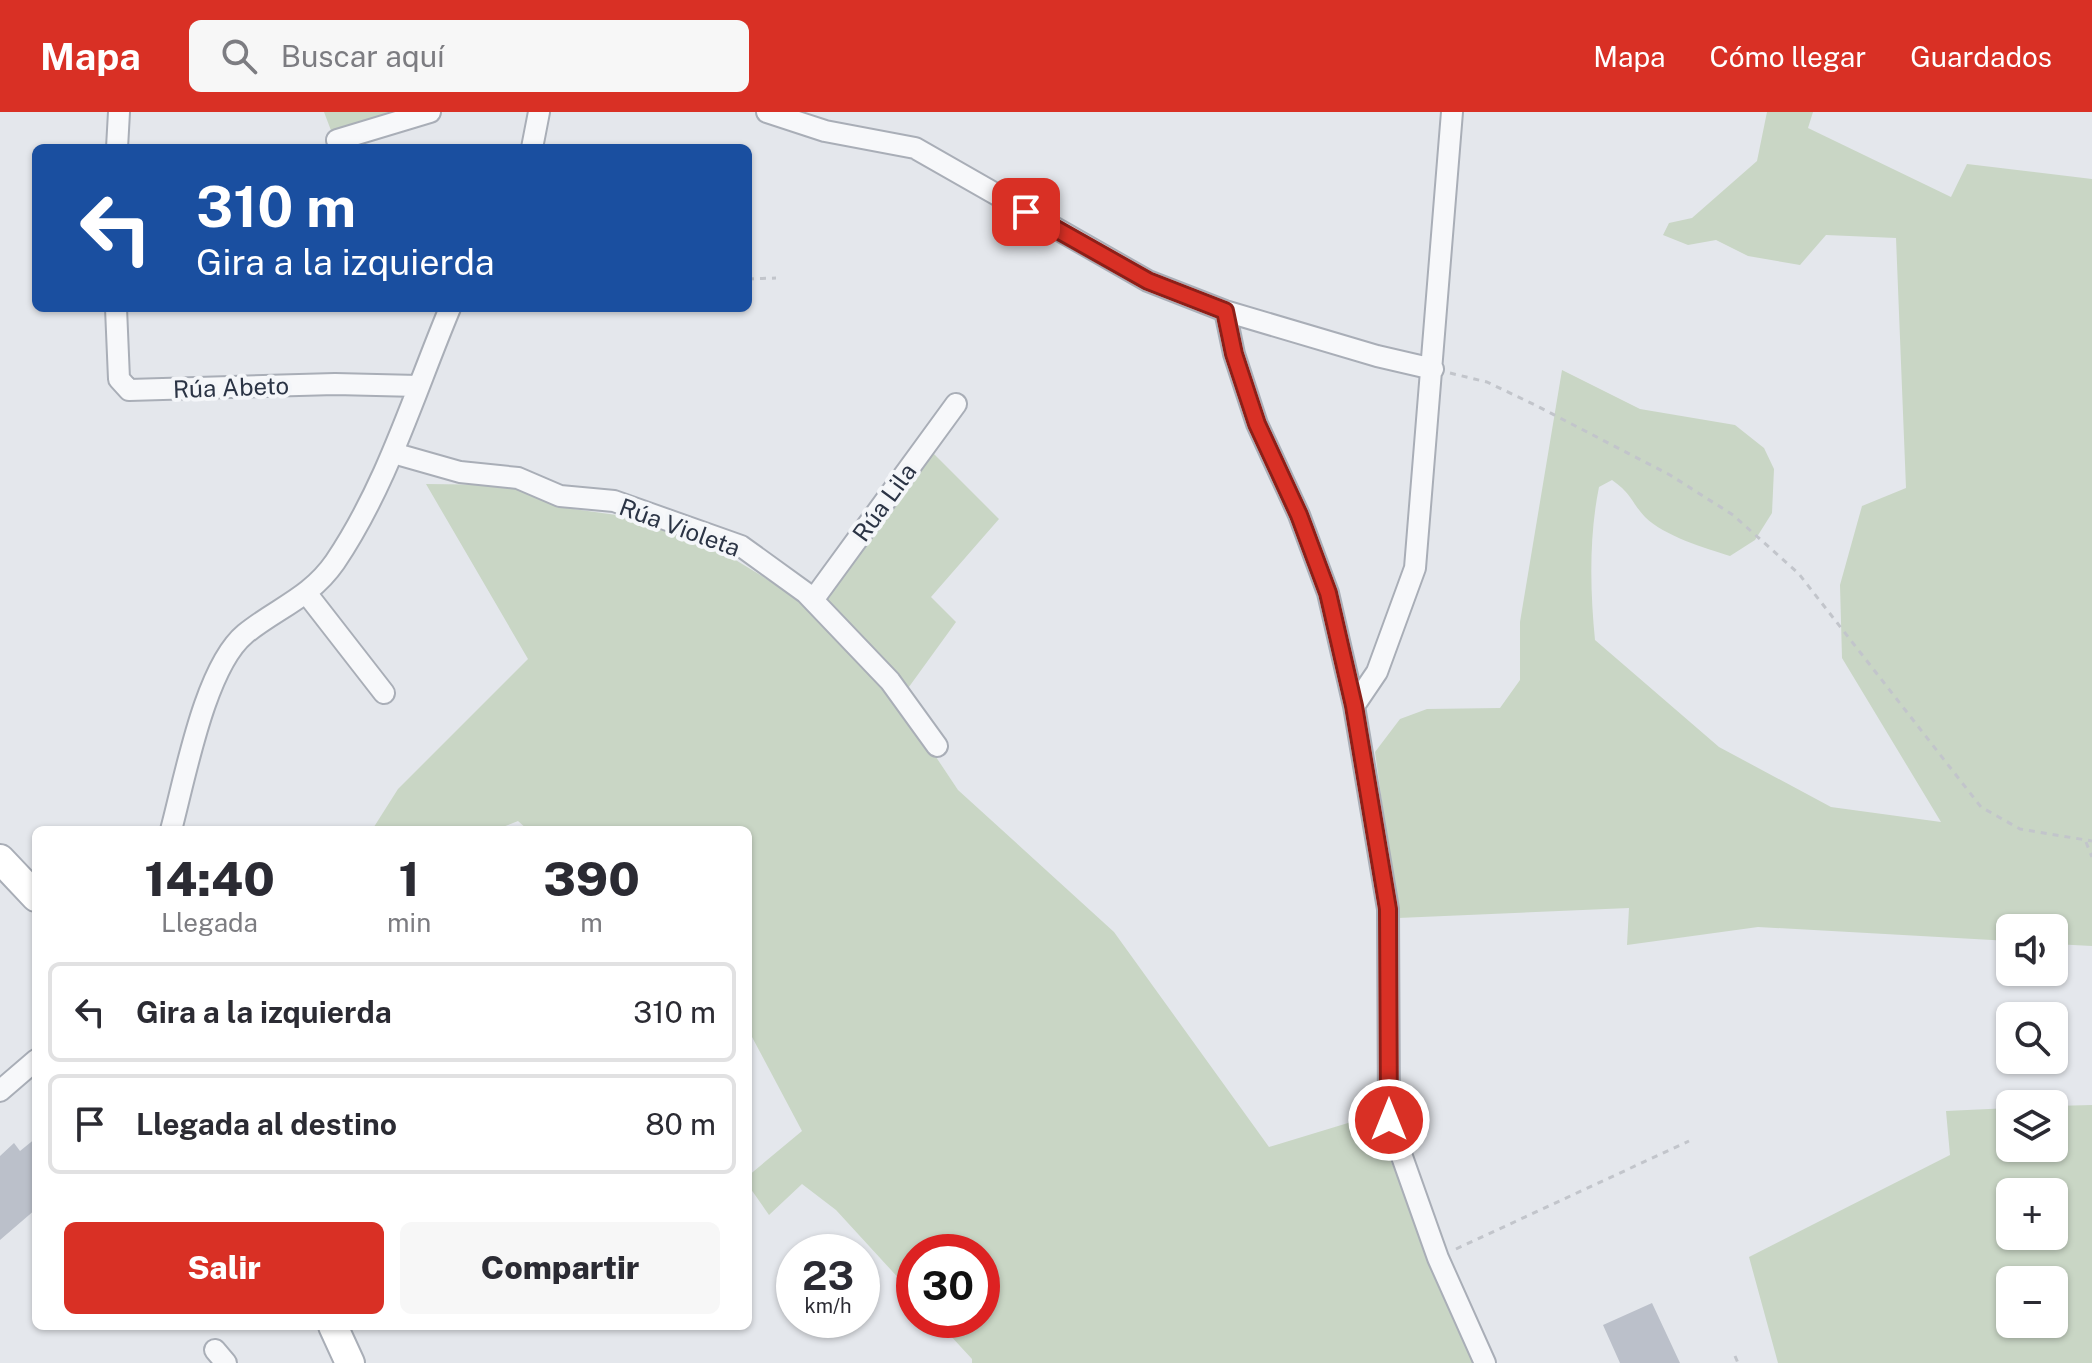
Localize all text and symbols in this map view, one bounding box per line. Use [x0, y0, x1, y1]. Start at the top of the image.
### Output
search box [189, 20, 749, 92]
text: Mapa [40, 34, 141, 79]
icon: search [217, 34, 261, 78]
text: Buscar aquí [281, 38, 445, 74]
text: Mapa [1593, 40, 1665, 73]
text: Cómo llegar [1709, 40, 1866, 73]
text: Guardados [1910, 40, 2052, 73]
text: 310 m [196, 174, 356, 240]
icon: left [64, 176, 168, 280]
pin [992, 178, 1060, 246]
icon: arrive [1004, 190, 1048, 234]
text: Gira a la izquierda [196, 241, 495, 283]
street label: Rúa Abeto [173, 371, 289, 403]
street label: Rúa Lila [846, 458, 922, 546]
street label: Rúa Violeta [616, 492, 744, 562]
text: 14:40 [144, 850, 275, 907]
text: 1 [399, 850, 420, 907]
text: 390 [543, 850, 640, 907]
text: Llegada [161, 907, 258, 938]
text: min [387, 907, 431, 938]
text: m [580, 907, 603, 938]
map controls [1996, 914, 2068, 1338]
button: sound [1996, 914, 2068, 986]
icon: left [68, 990, 112, 1034]
text: Gira a la izquierda [136, 994, 392, 1030]
text: 310 m [633, 994, 716, 1030]
button: search [1996, 1002, 2068, 1074]
position arrow [1347, 1078, 1431, 1162]
button: layers [1996, 1090, 2068, 1162]
icon: arrive [68, 1102, 112, 1146]
text: Llegada al destino [136, 1106, 397, 1142]
text: 80 m [645, 1106, 716, 1142]
button: + [1996, 1178, 2068, 1250]
button: Salir [64, 1222, 384, 1314]
button: Compartir [400, 1222, 720, 1314]
speed limit sign: 30 [896, 1234, 1000, 1338]
text: 23 [802, 1252, 854, 1299]
button: − [1996, 1266, 2068, 1338]
text: km/h [804, 1294, 852, 1318]

